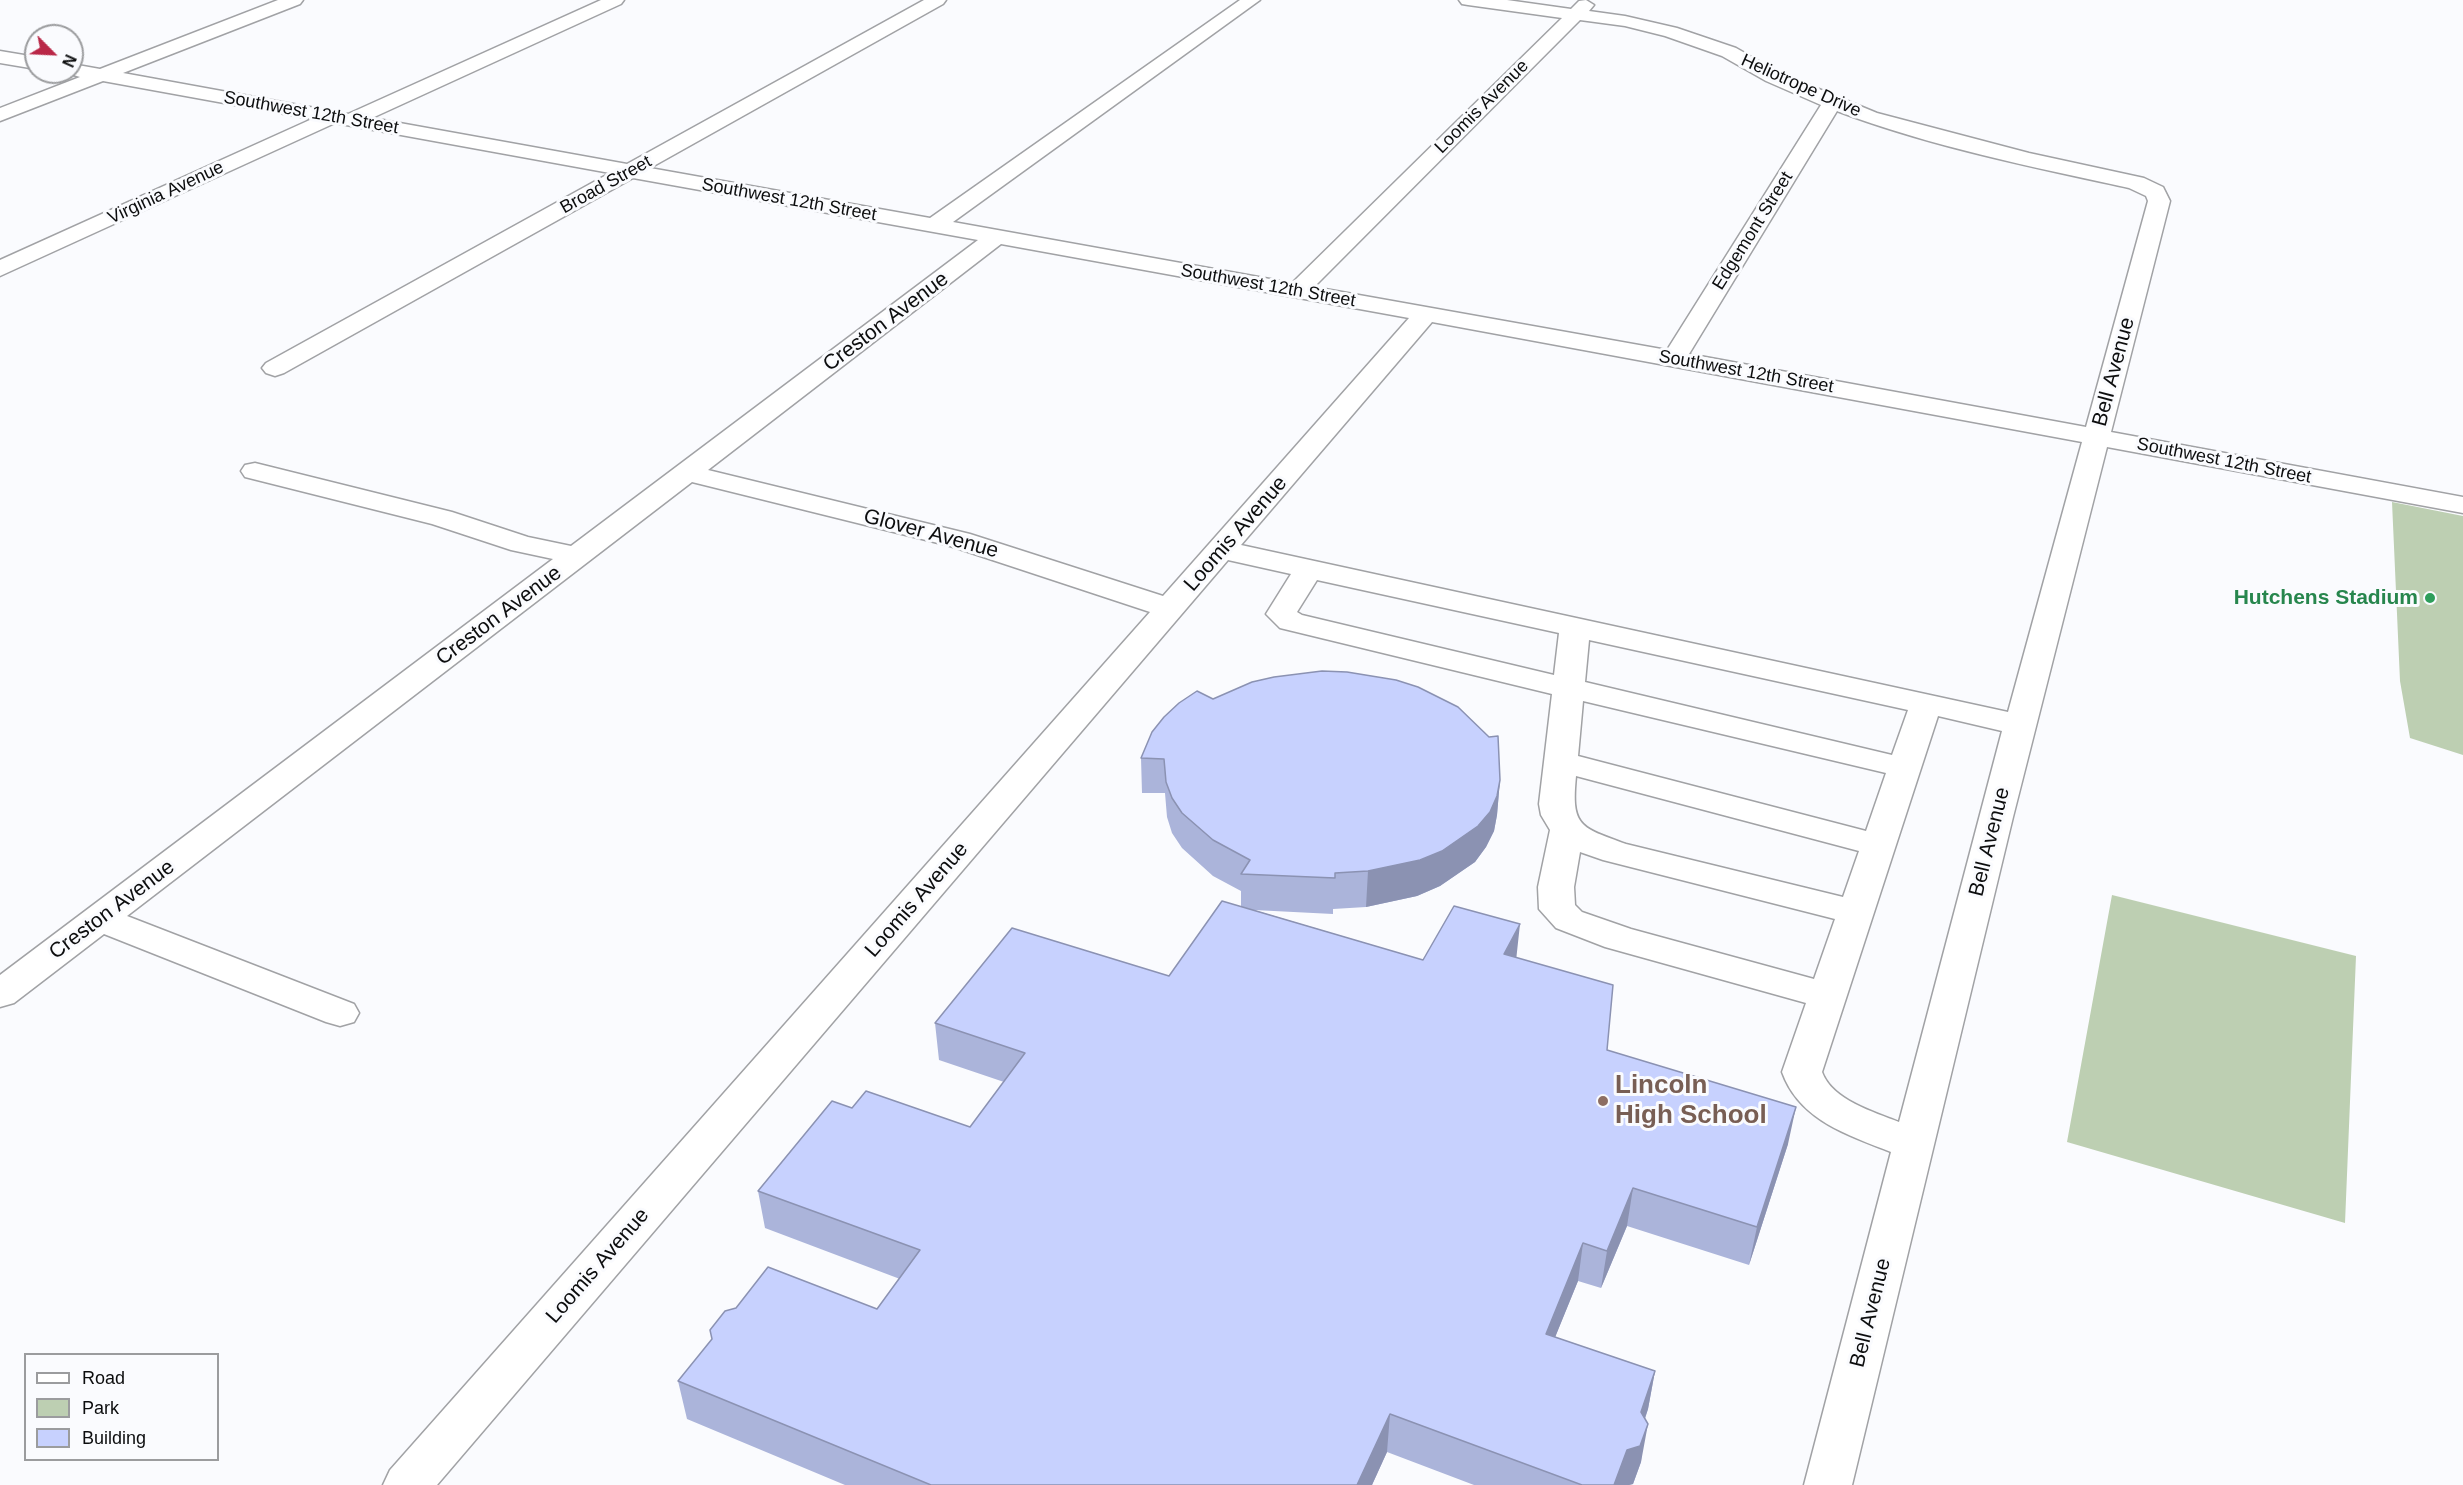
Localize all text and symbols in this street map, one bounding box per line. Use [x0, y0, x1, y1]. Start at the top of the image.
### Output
north arrow [24, 24, 84, 84]
street label: Heliotrope Drive [1738, 50, 1864, 122]
text: N [59, 52, 79, 69]
street label: Loomis Avenue [1431, 56, 1533, 158]
street label: Southwest 12th Street [222, 87, 400, 139]
street label: Broad Street [557, 151, 655, 219]
street label: Virginia Avenue [105, 157, 227, 229]
street label: Edgemont Street [1708, 168, 1798, 294]
street label: Southwest 12th Street [700, 174, 878, 226]
street label: Southwest 12th Street [1179, 260, 1357, 312]
street label: Creston Avenue [818, 267, 954, 377]
street label: Bell Avenue [2087, 315, 2141, 429]
street label: Southwest 12th Street [1657, 346, 1835, 398]
street label: Southwest 12th Street [2135, 434, 2313, 488]
street label: Loomis Avenue [1179, 471, 1293, 597]
street label: Glover Avenue [861, 504, 1001, 564]
street label: Creston Avenue [431, 561, 567, 671]
place label: Hutchens Stadium [2234, 585, 2418, 611]
marker: Hutchens Stadium [2423, 591, 2437, 605]
street label: Bell Avenue [1964, 785, 2016, 899]
street label: Loomis Avenue [860, 837, 974, 963]
street label: Creston Avenue [44, 855, 180, 965]
place label: Lincoln High School [1615, 1070, 1767, 1132]
marker: Lincoln High School [1596, 1094, 1610, 1108]
street label: Loomis Avenue [541, 1203, 655, 1329]
street label: Bell Avenue [1845, 1256, 1897, 1370]
legend [24, 1353, 219, 1461]
text: Road [82, 1368, 125, 1388]
text: Park [82, 1398, 119, 1418]
text: Building [82, 1428, 146, 1448]

